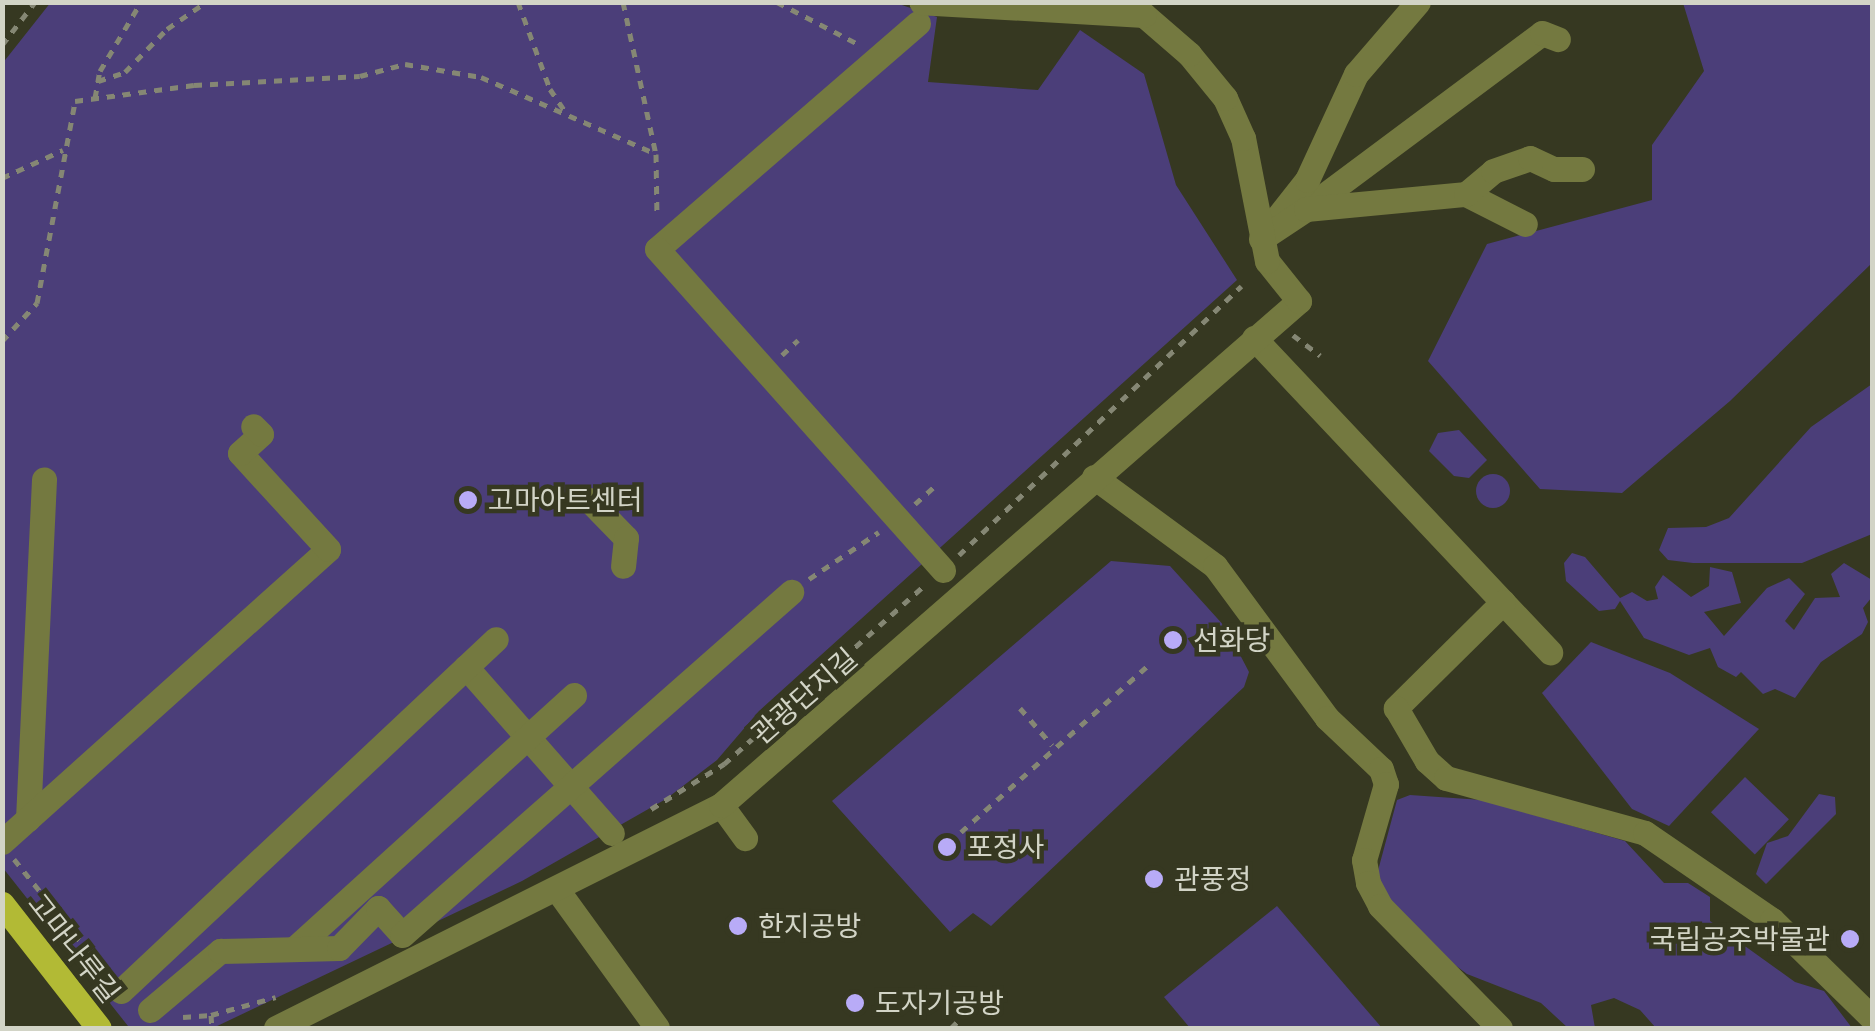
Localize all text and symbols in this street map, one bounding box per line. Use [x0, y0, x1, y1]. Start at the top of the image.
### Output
place label: 고마아트센터 [488, 483, 643, 517]
marker: 고마아트센터 [457, 489, 479, 511]
place label: 선화당 [1193, 623, 1270, 657]
marker: 선화당 [1162, 629, 1184, 651]
street label: 관광단지길 [744, 641, 864, 751]
place label: 포정사 [967, 830, 1044, 864]
marker: 포정사 [936, 836, 958, 858]
place label: 관풍정 [1174, 862, 1251, 896]
marker: 관풍정 [1143, 868, 1165, 890]
street label: 고마나루길 [21, 887, 127, 1009]
place label: 한지공방 [758, 909, 861, 943]
marker: 한지공방 [727, 915, 749, 937]
place label: 국립공주박물관 [1650, 922, 1830, 956]
marker: 국립공주박물관 [1839, 928, 1861, 950]
place label: 도자기공방 [875, 986, 1004, 1020]
marker: 도자기공방 [844, 992, 866, 1014]

